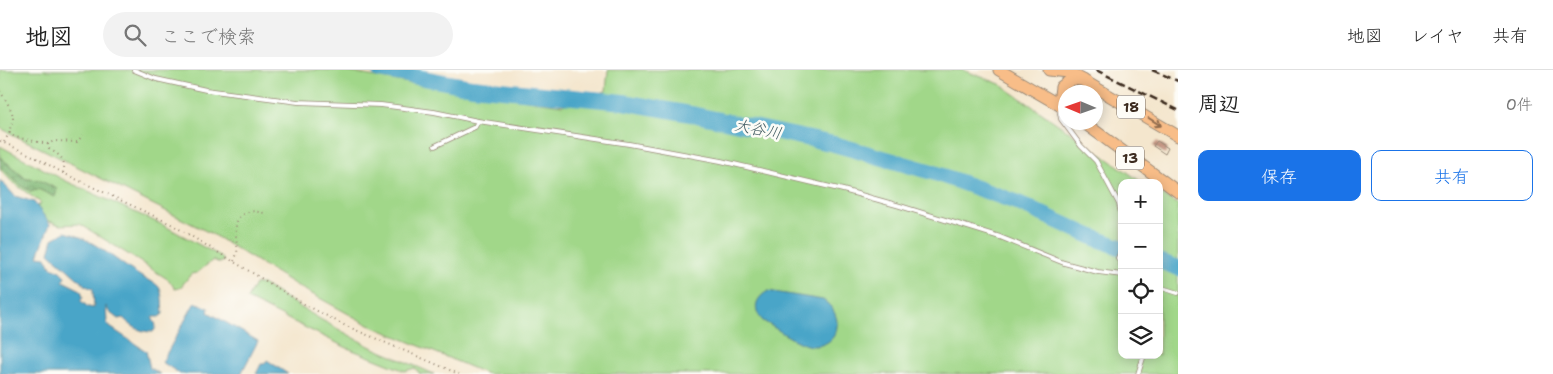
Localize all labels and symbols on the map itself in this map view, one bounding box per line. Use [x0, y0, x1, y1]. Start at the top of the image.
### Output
north arrow [1058, 85, 1103, 130]
road number: 18 [1117, 96, 1145, 118]
water label: 大谷川 [732, 114, 784, 144]
one-way arrow [1147, 118, 1161, 128]
road number: 13 [1116, 146, 1144, 170]

